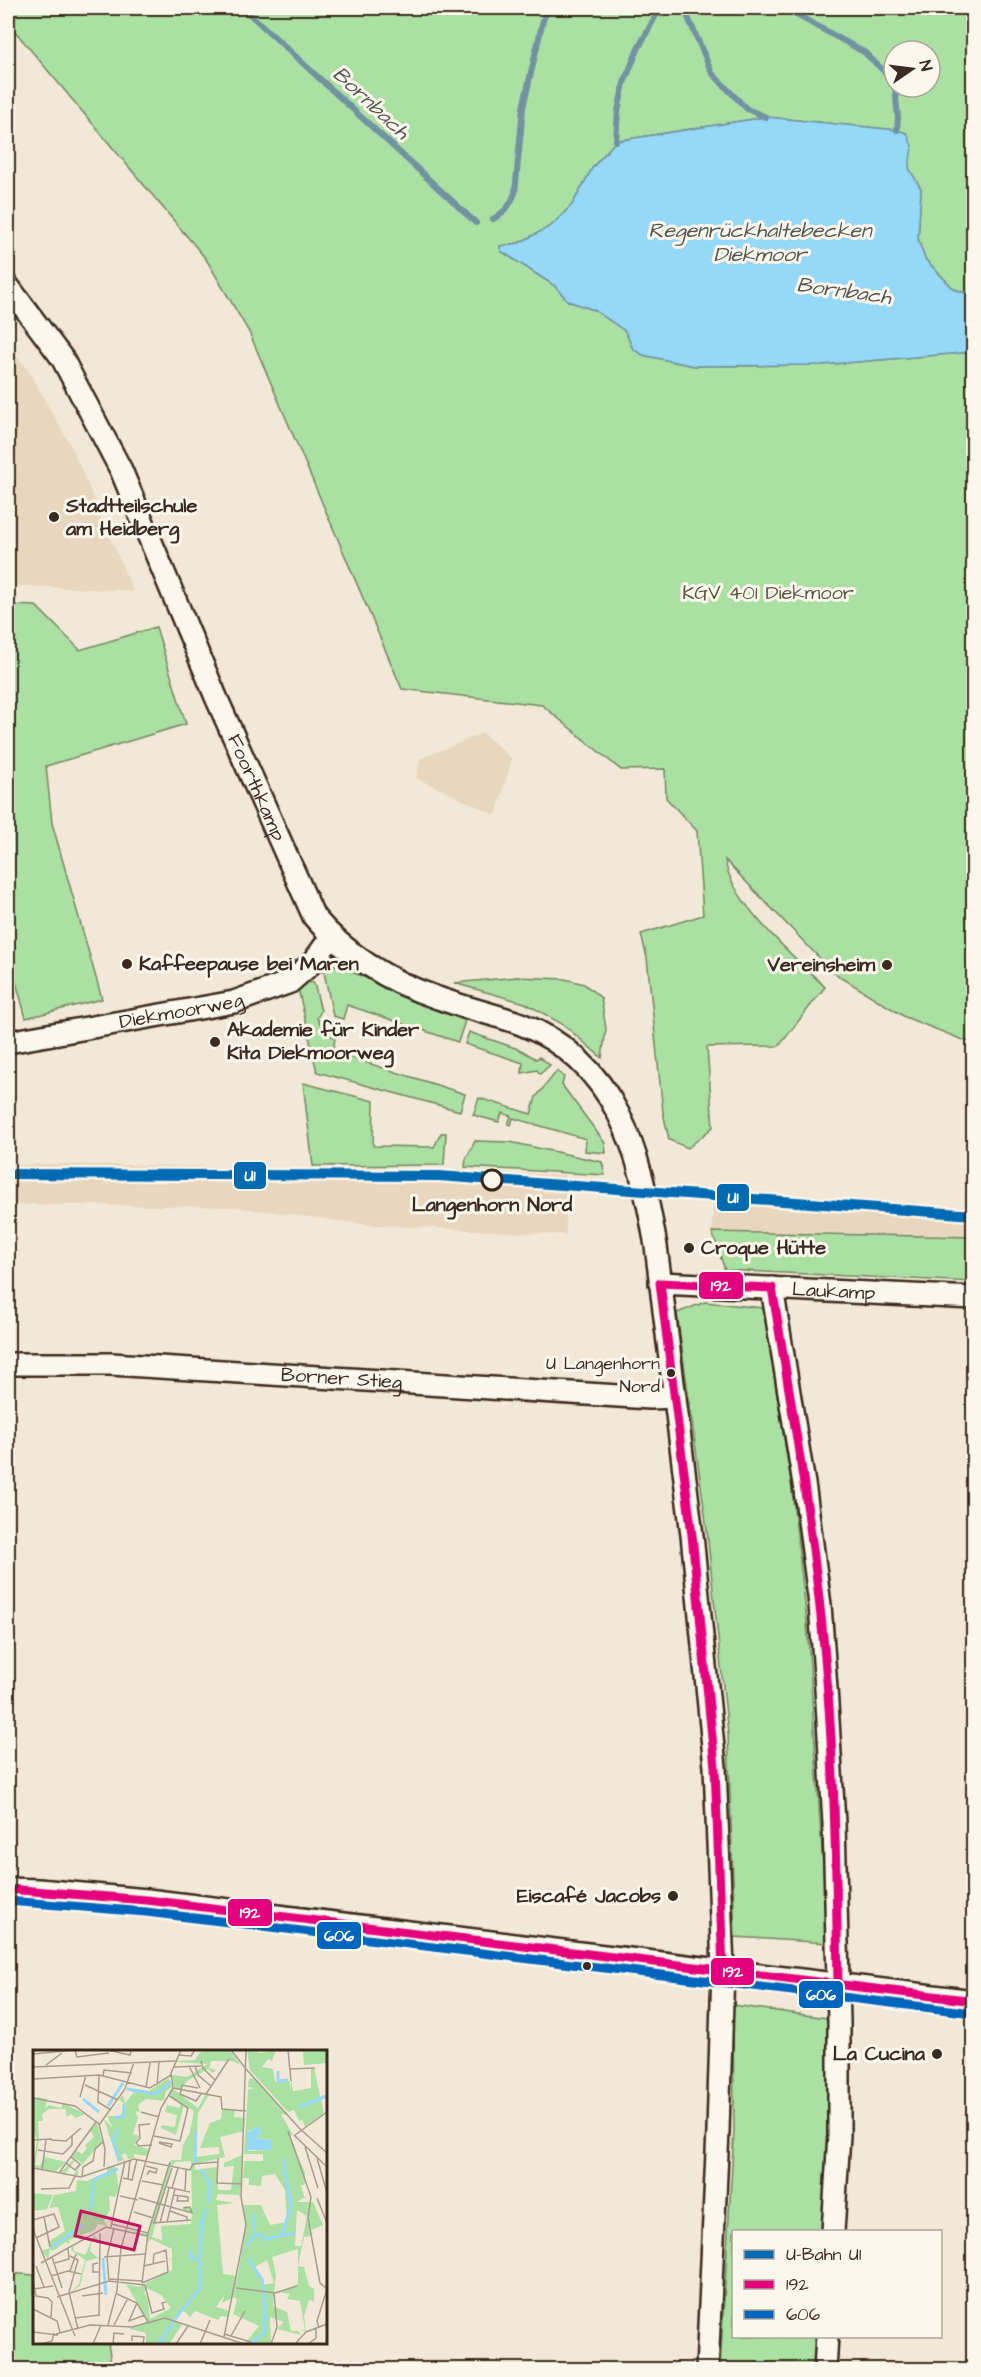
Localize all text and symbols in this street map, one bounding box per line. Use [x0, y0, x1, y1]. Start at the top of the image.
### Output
north arrow [882, 39, 942, 99]
text: N [914, 58, 937, 73]
water label: Bornbach [326, 60, 417, 147]
water label: Regenrückhaltebecken Diekmoor [649, 216, 873, 269]
water label: Bornbach [795, 270, 895, 312]
place label: Stadtteilschule am Heidberg [65, 492, 197, 544]
marker: Stadtteilschule am Heidberg [47, 510, 61, 524]
park label: KGV 401 Diekmoor [682, 579, 854, 607]
street label: Foorthkamp [220, 730, 293, 846]
place label: Kaffeepause bei Maren [139, 950, 359, 978]
place label: Vereinsheim [766, 951, 875, 979]
marker: Kaffeepause bei Maren [120, 957, 134, 971]
marker: Vereinsheim [880, 958, 894, 972]
street label: Diekmoorweg [117, 986, 248, 1036]
place label: Akademie für Kinder Kita Diekmoorweg [227, 1016, 420, 1068]
marker: Akademie für Kinder Kita Diekmoorweg [208, 1035, 222, 1049]
line badge: U1 [233, 1161, 267, 1190]
text: U1 [244, 1165, 256, 1187]
marker: Langenhorn Nord [481, 1169, 503, 1191]
line badge: U1 [716, 1183, 750, 1212]
text: U1 [727, 1187, 739, 1209]
place label: Langenhorn Nord [412, 1191, 573, 1220]
place label: Croque Hütte [701, 1234, 826, 1262]
marker: Croque Hütte [682, 1241, 696, 1255]
line badge: 192 [698, 1271, 744, 1300]
text: 192 [711, 1275, 732, 1297]
street label: Laukamp [791, 1275, 876, 1307]
place label: U Langenhorn Nord [546, 1351, 660, 1399]
street label: Borner Stieg [280, 1361, 403, 1397]
marker: U Langenhorn Nord [665, 1367, 677, 1379]
place label: Eiscafé Jacobs [517, 1882, 661, 1910]
marker: Eiscafé Jacobs [666, 1889, 680, 1903]
line badge: 192 [227, 1898, 273, 1927]
text: 192 [240, 1902, 261, 1924]
line badge: 606 [316, 1921, 362, 1950]
text: 606 [324, 1925, 354, 1947]
line badge: 192 [710, 1957, 755, 1986]
unlabelled marker [581, 1960, 593, 1972]
text: 192 [723, 1961, 744, 1983]
line badge: 606 [798, 1980, 844, 2009]
text: 606 [806, 1984, 836, 2006]
place label: La Cucina [833, 2040, 926, 2068]
marker: La Cucina [930, 2047, 944, 2061]
inset map [33, 2050, 327, 2344]
legend [732, 2230, 942, 2338]
text: U-Bahn U1 [786, 2242, 861, 2267]
text: 192 [786, 2272, 810, 2297]
text: 606 [786, 2302, 820, 2327]

